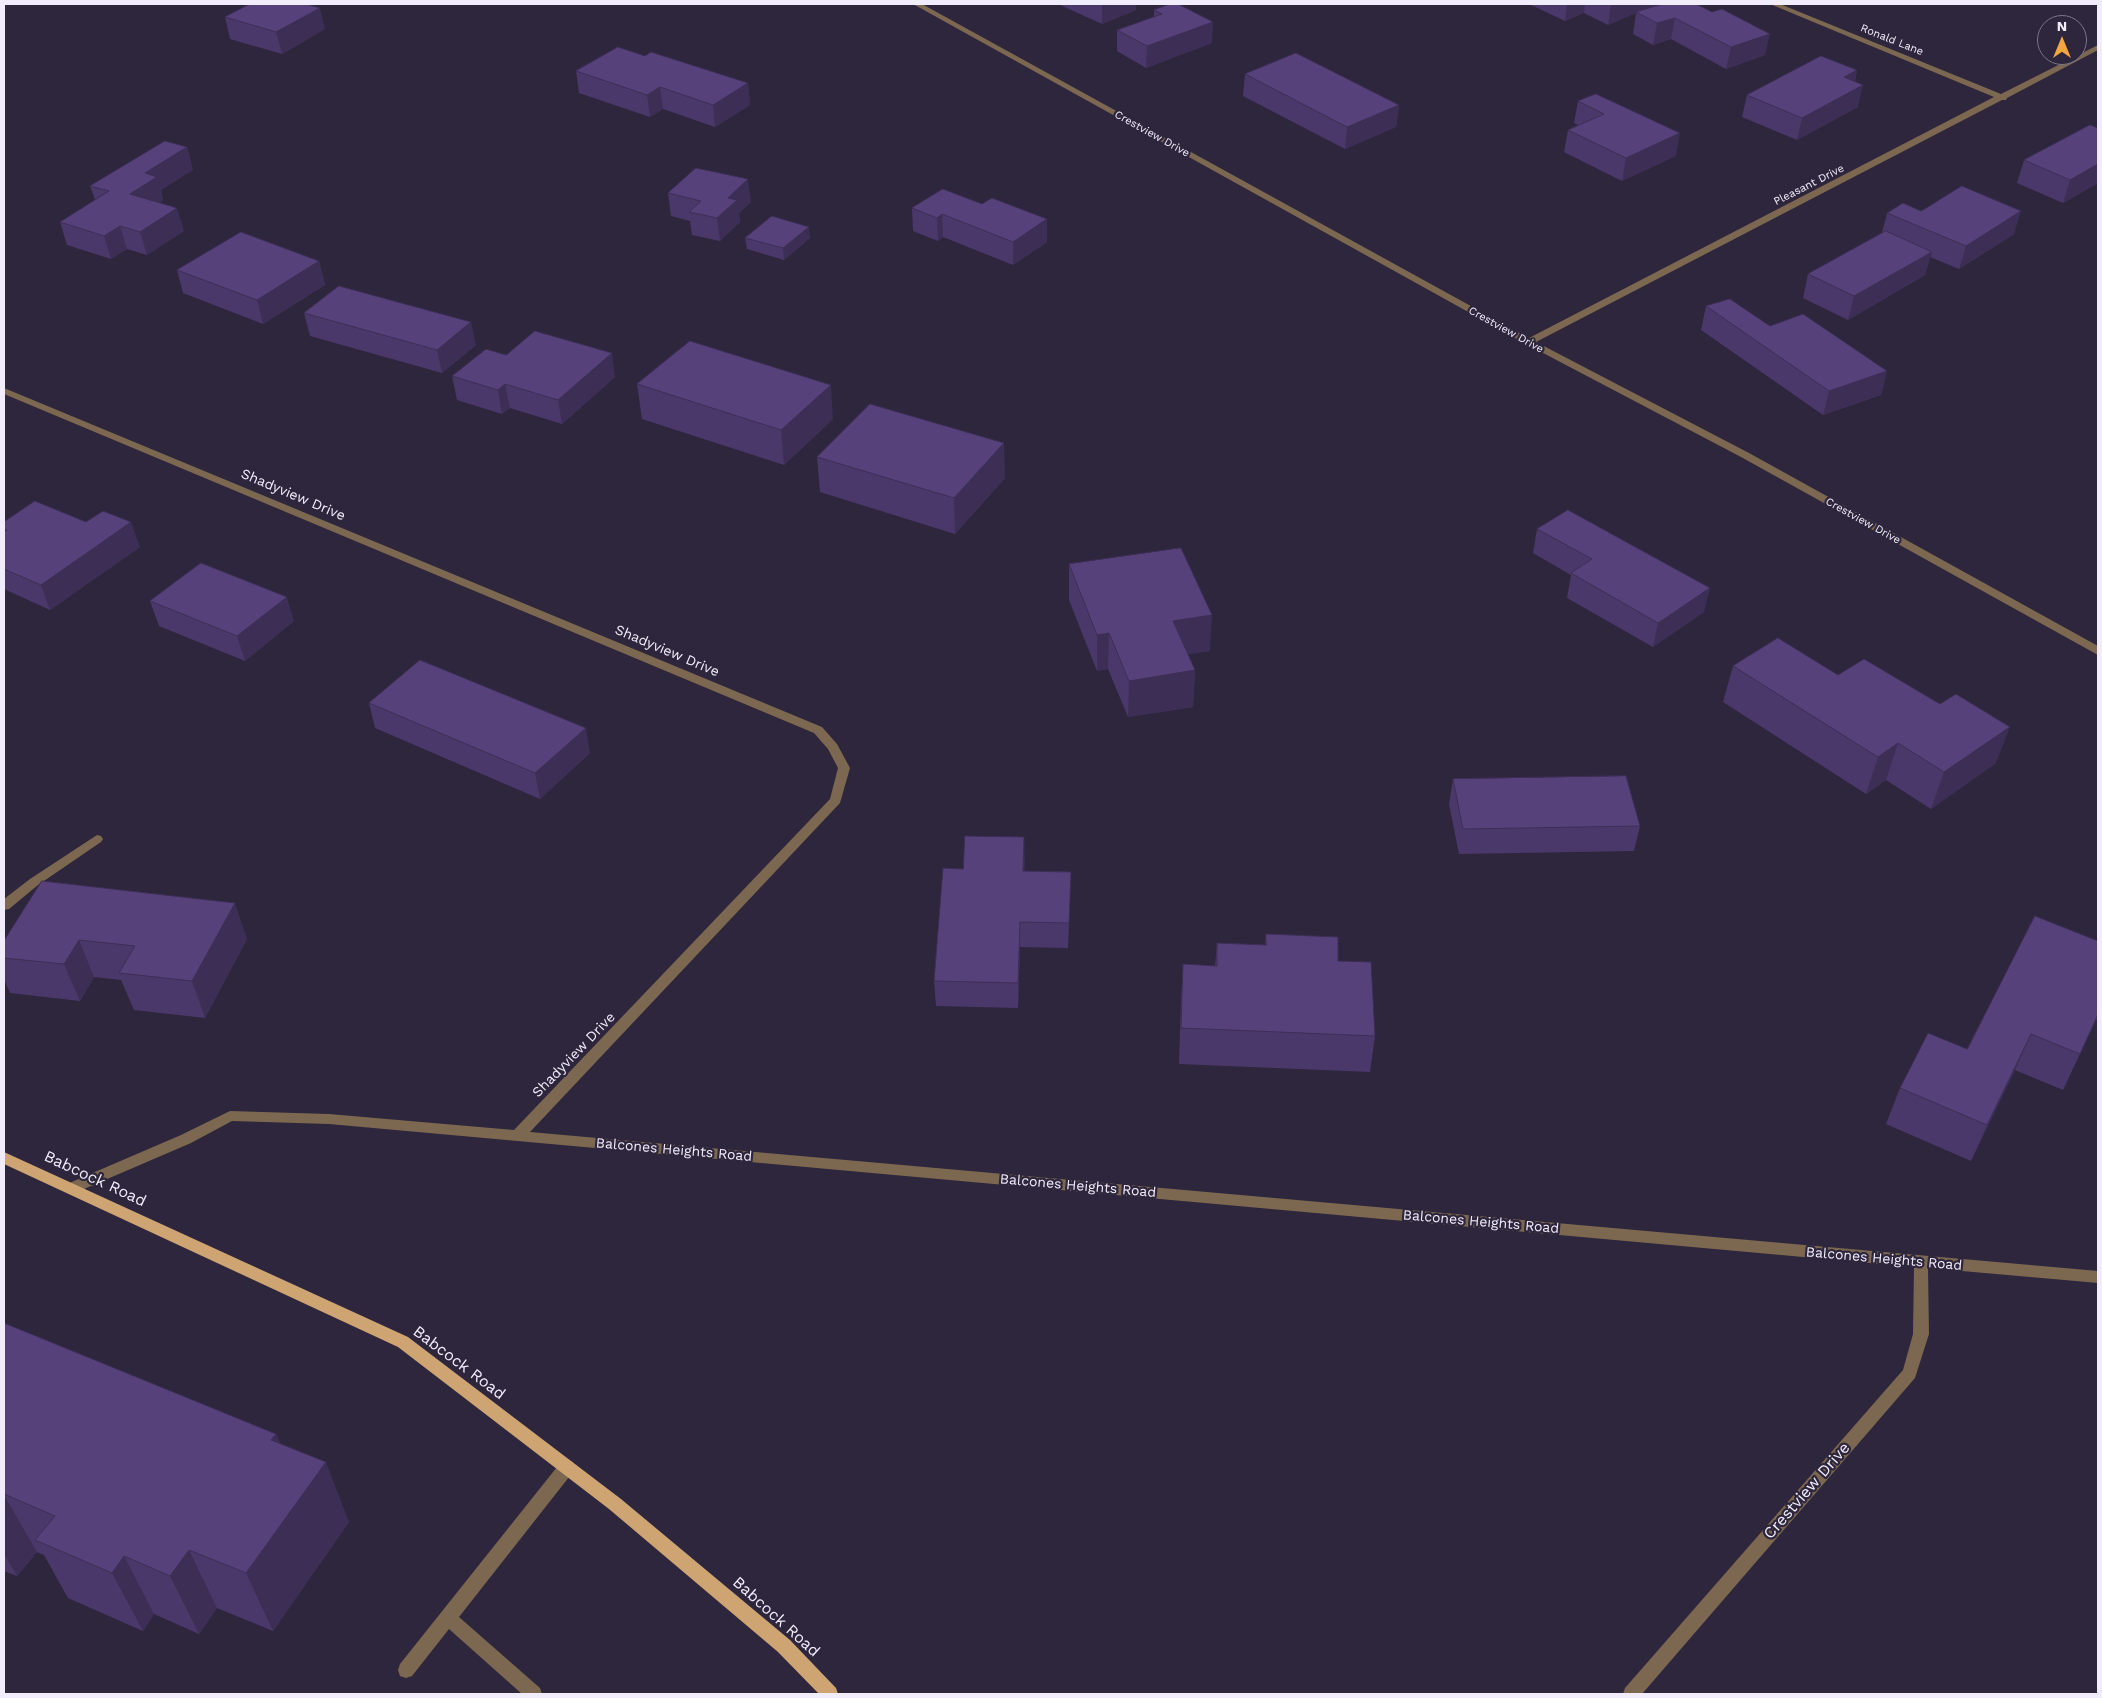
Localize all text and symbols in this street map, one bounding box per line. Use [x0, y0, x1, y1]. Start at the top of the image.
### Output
north arrow [2037, 15, 2087, 65]
text: N [2057, 18, 2067, 34]
street label: Ronald Lane [1859, 21, 1925, 59]
street label: Crestview Drive [1112, 108, 1192, 160]
street label: Pleasant Drive [1772, 162, 1846, 208]
street label: Crestview Drive [1466, 304, 1546, 356]
street label: Shadyview Drive [238, 465, 348, 525]
street label: Crestview Drive [1823, 495, 1903, 547]
street label: Shadyview Drive [612, 621, 722, 681]
street label: Shadyview Drive [529, 1009, 619, 1101]
street label: Balcones Heights Road [595, 1135, 753, 1165]
street label: Babcock Road [41, 1147, 149, 1211]
street label: Balcones Heights Road [999, 1171, 1157, 1201]
street label: Balcones Heights Road [1402, 1207, 1560, 1237]
street label: Balcones Heights Road [1805, 1244, 1963, 1274]
street label: Babcock Road [409, 1322, 509, 1404]
street label: Crestview Drive [1760, 1439, 1854, 1543]
street label: Babcock Road [728, 1573, 824, 1661]

